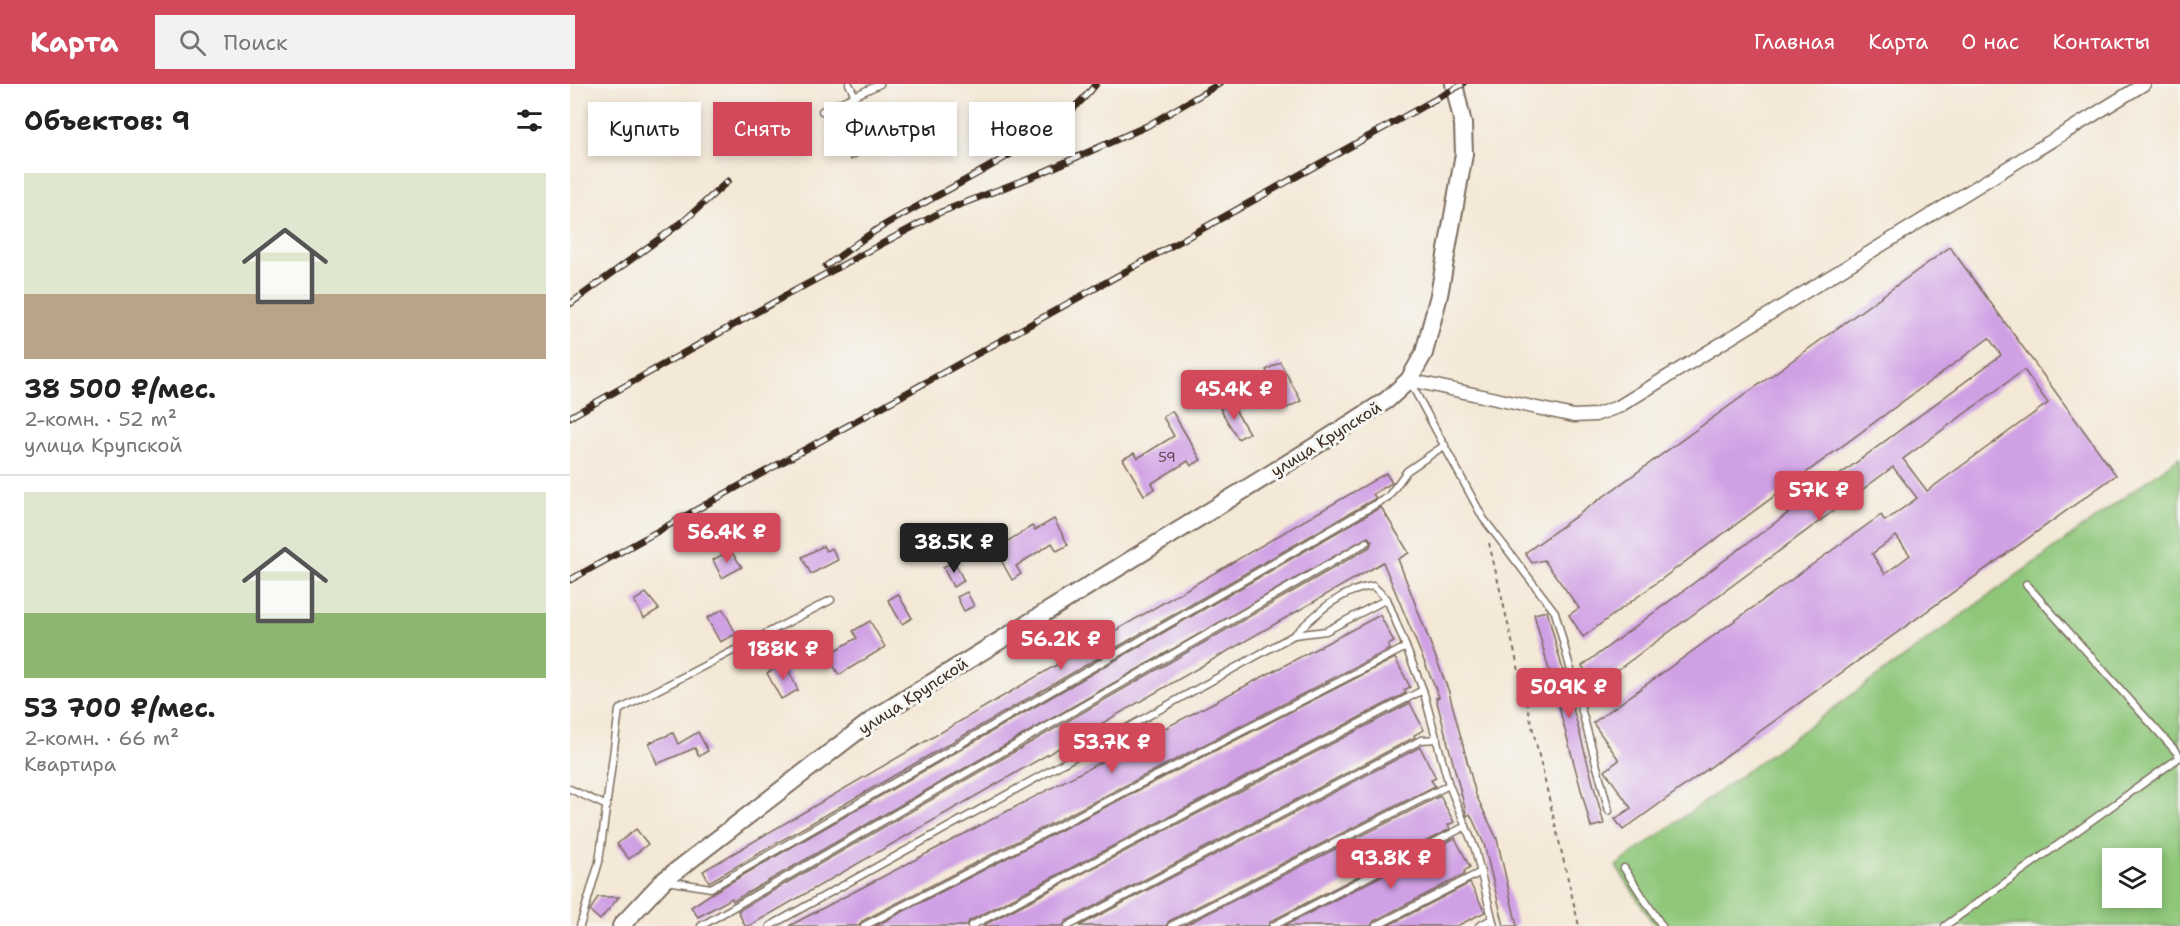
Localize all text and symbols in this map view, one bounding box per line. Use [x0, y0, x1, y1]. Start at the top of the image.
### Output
search box [155, 15, 575, 69]
text: Карта [30, 23, 119, 61]
icon: search [176, 26, 209, 59]
text: Поиск [224, 28, 288, 57]
text: Главная [1754, 28, 1835, 56]
text: Карта [1868, 28, 1928, 56]
text: О нас [1961, 28, 2019, 56]
text: Контакты [2052, 28, 2150, 56]
chip: Купить [588, 102, 701, 156]
chip: Снять [713, 102, 812, 156]
chip: Фильтры [824, 102, 957, 156]
chip: Новое [969, 102, 1075, 156]
text: Объектов: 9 [24, 103, 190, 138]
icon: filters [513, 104, 546, 137]
icon: home [231, 212, 339, 320]
pin: 45.4K ₽ [1179, 370, 1289, 421]
text: 38 500 ₽/мес. [24, 371, 216, 406]
text: 45.4K ₽ [1195, 376, 1273, 402]
street label: улица Крупской [1267, 397, 1385, 481]
text: 2-комн. · 52 m² [24, 406, 177, 432]
text: улица Крупской [24, 432, 182, 458]
house number: 59 [1158, 448, 1176, 466]
pin: 57K ₽ [1777, 471, 1861, 522]
text: 57K ₽ [1789, 477, 1849, 503]
pin: 56.4K ₽ [672, 513, 782, 564]
text: 56.4K ₽ [687, 519, 767, 545]
pin: 38.5K ₽ [899, 523, 1009, 574]
text: 38.5K ₽ [914, 529, 994, 555]
icon: home [231, 531, 339, 639]
pin: 56.2K ₽ [1006, 620, 1116, 671]
text: 56.2K ₽ [1021, 626, 1101, 652]
pin: 188K ₽ [734, 630, 832, 681]
text: 188K ₽ [747, 636, 819, 662]
street label: улица Крупской [854, 653, 972, 739]
pin: 50.9K ₽ [1514, 668, 1624, 719]
text: 50.9K ₽ [1531, 674, 1607, 700]
text: 53 700 ₽/мес. [24, 690, 216, 725]
pin: 53.7K ₽ [1057, 723, 1167, 774]
text: 2-комн. · 66 m² [24, 725, 179, 751]
text: 53.7K ₽ [1073, 729, 1151, 755]
text: Квартира [24, 751, 116, 777]
pin: 93.8K ₽ [1336, 839, 1446, 890]
text: 93.8K ₽ [1350, 845, 1432, 871]
map controls [2102, 848, 2162, 908]
button: layers [2102, 848, 2162, 908]

